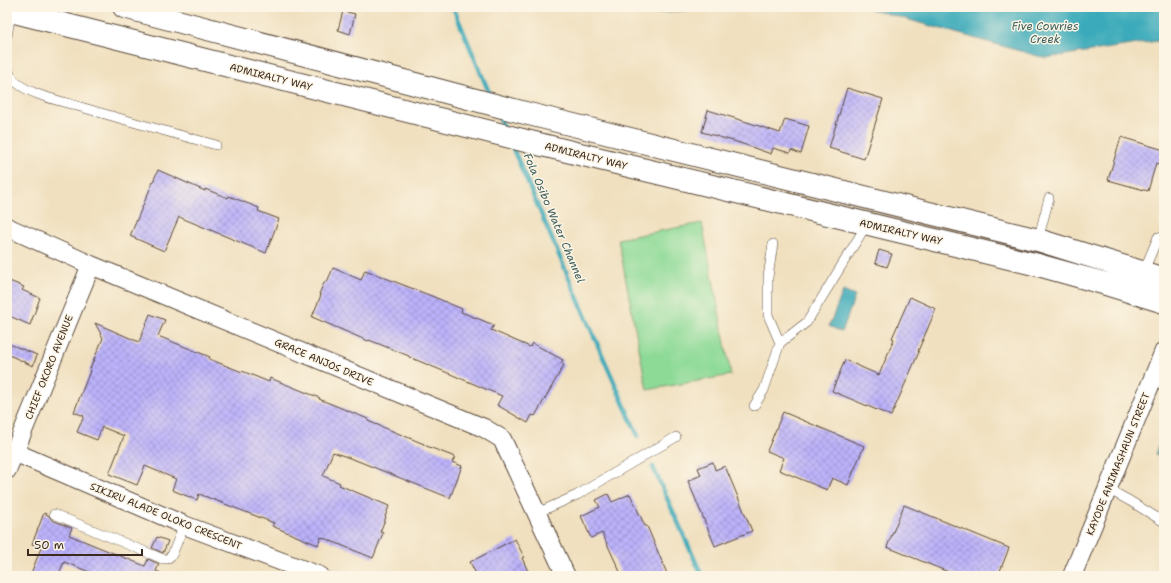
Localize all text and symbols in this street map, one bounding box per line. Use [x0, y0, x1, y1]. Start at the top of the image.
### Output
water label: Five Cowries Creek [1011, 19, 1079, 47]
street label: ADMIRALTY WAY [228, 60, 314, 94]
street label: ADMIRALTY WAY [543, 139, 629, 173]
water label: Fola Osibo Water Channel [520, 151, 588, 286]
street label: ADMIRALTY WAY [858, 216, 944, 248]
street label: CHIEF OKORO AVENUE [22, 313, 76, 421]
street label: GRACE ANJOS DRIVE [273, 335, 375, 389]
street label: KAYODE ANIMASHAUN STREET [1083, 390, 1153, 538]
street label: SIKIRU ALADE OLOKO CRESCENT [88, 480, 244, 552]
scale bar [28, 531, 142, 557]
text: 50 m [34, 537, 64, 553]

